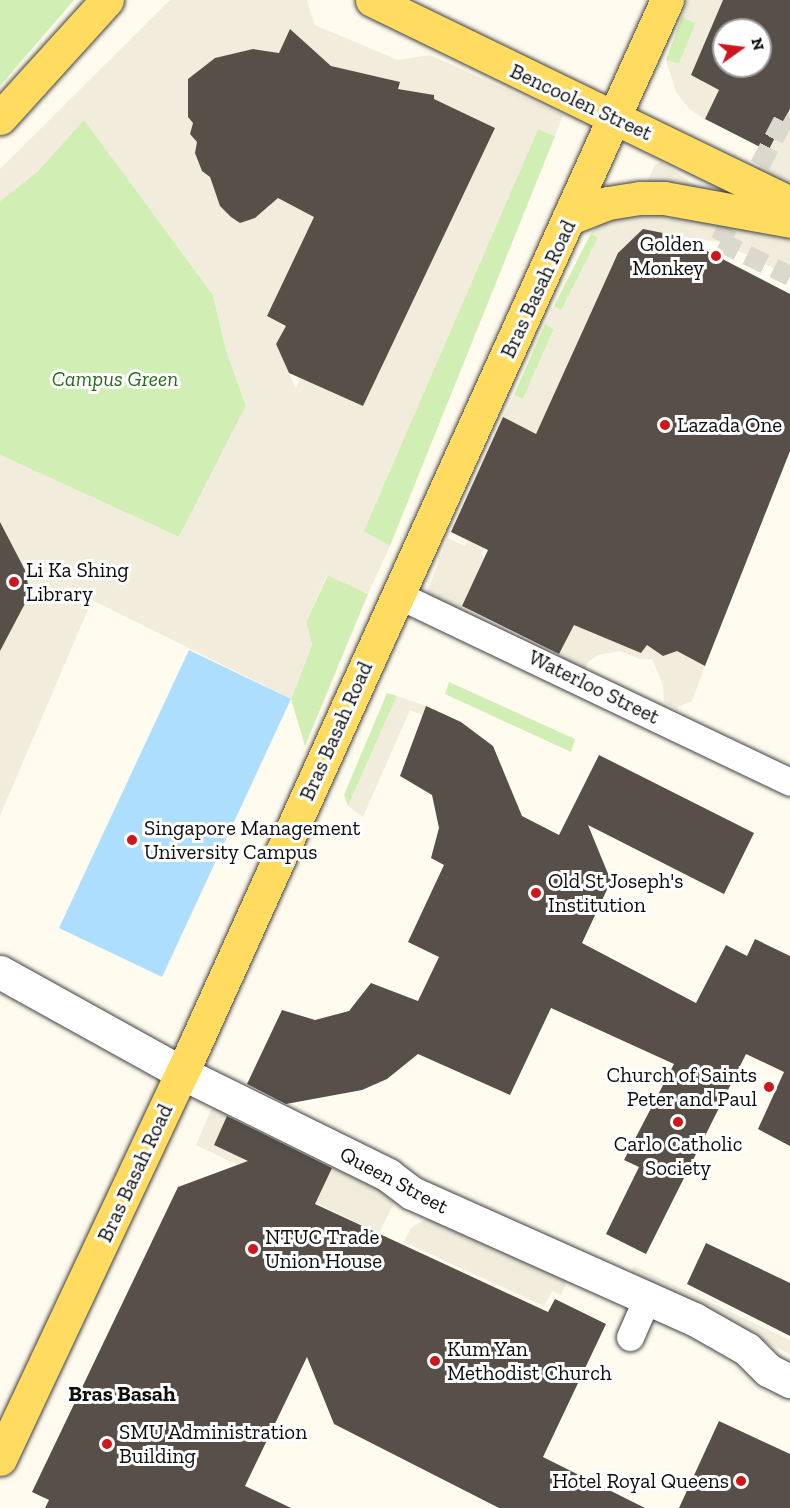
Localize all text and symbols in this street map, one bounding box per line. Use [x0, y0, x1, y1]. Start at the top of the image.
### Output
north arrow [712, 18, 772, 78]
text: N [747, 36, 769, 52]
street label: Bencoolen Street [506, 58, 656, 146]
street label: Bras Basah Road [495, 216, 581, 362]
place label: Golden Monkey [632, 231, 704, 281]
marker: Golden Monkey [709, 249, 723, 263]
park label: Campus Green [52, 366, 178, 392]
place label: Lazada One [677, 412, 782, 438]
marker: Lazada One [658, 418, 672, 432]
place label: Li Ka Shing Library [26, 557, 129, 607]
marker: Li Ka Shing Library [7, 575, 21, 589]
street label: Waterloo Street [524, 644, 664, 730]
street label: Bras Basah Road [294, 658, 378, 804]
place label: Singapore Management University Campus [144, 815, 360, 865]
marker: Singapore Management University Campus [125, 833, 139, 847]
place label: Old St Joseph's Institution [548, 868, 684, 918]
marker: Old St Joseph's Institution [529, 886, 543, 900]
place label: Church of Saints Peter and Paul [606, 1062, 757, 1112]
marker: Church of Saints Peter and Paul [762, 1080, 776, 1094]
street label: Bras Basah Road [92, 1100, 178, 1246]
marker: Carlo Catholic Society [671, 1115, 685, 1129]
place label: Carlo Catholic Society [614, 1131, 742, 1181]
street label: Queen Street [335, 1141, 453, 1219]
place label: NTUC Trade Union House [265, 1224, 382, 1274]
marker: NTUC Trade Union House [246, 1242, 260, 1256]
place label: Kum Yan Methodist Church [447, 1336, 612, 1386]
marker: Kum Yan Methodist Church [428, 1354, 442, 1368]
district label: Bras Basah [68, 1381, 176, 1407]
place label: SMU Administration Building [119, 1419, 308, 1469]
marker: SMU Administration Building [100, 1437, 114, 1451]
place label: Hotel Royal Queens [552, 1468, 729, 1494]
marker: Hotel Royal Queens [734, 1474, 748, 1488]

